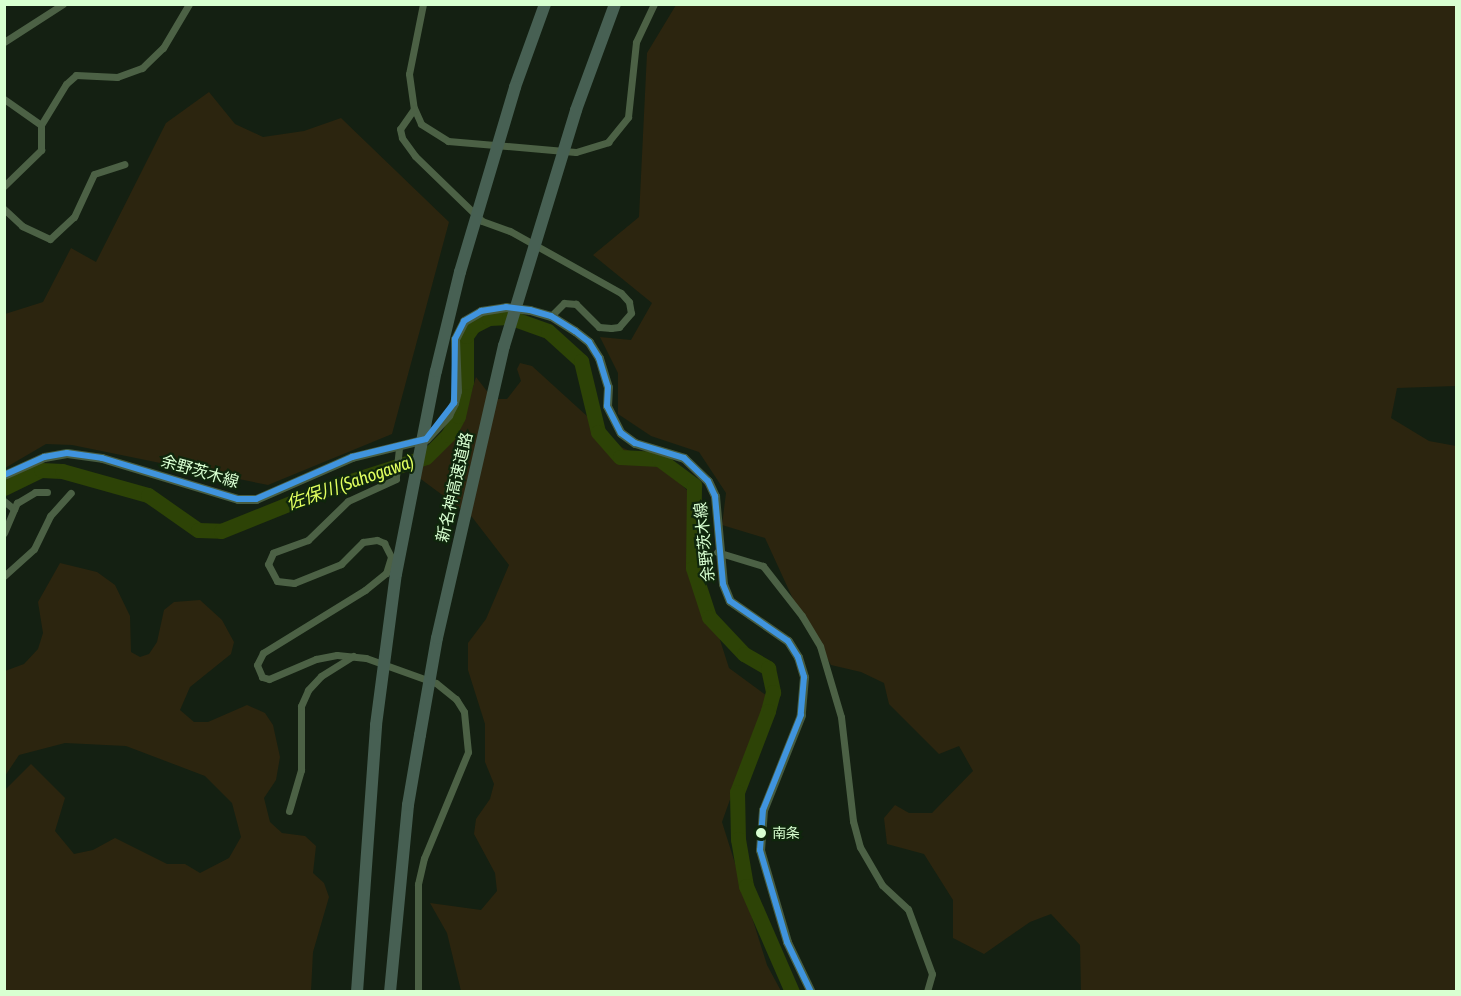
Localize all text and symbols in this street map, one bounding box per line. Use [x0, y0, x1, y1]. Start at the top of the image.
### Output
street label: 新名神高速道路 [432, 430, 476, 544]
street label: 余野茨木線 [159, 451, 241, 491]
water label: 佐保川 (Sahogawa) [283, 451, 417, 515]
street label: 余野茨木線 [690, 501, 718, 583]
place label: 南条 [772, 825, 800, 841]
marker: 南条 [755, 827, 767, 839]

